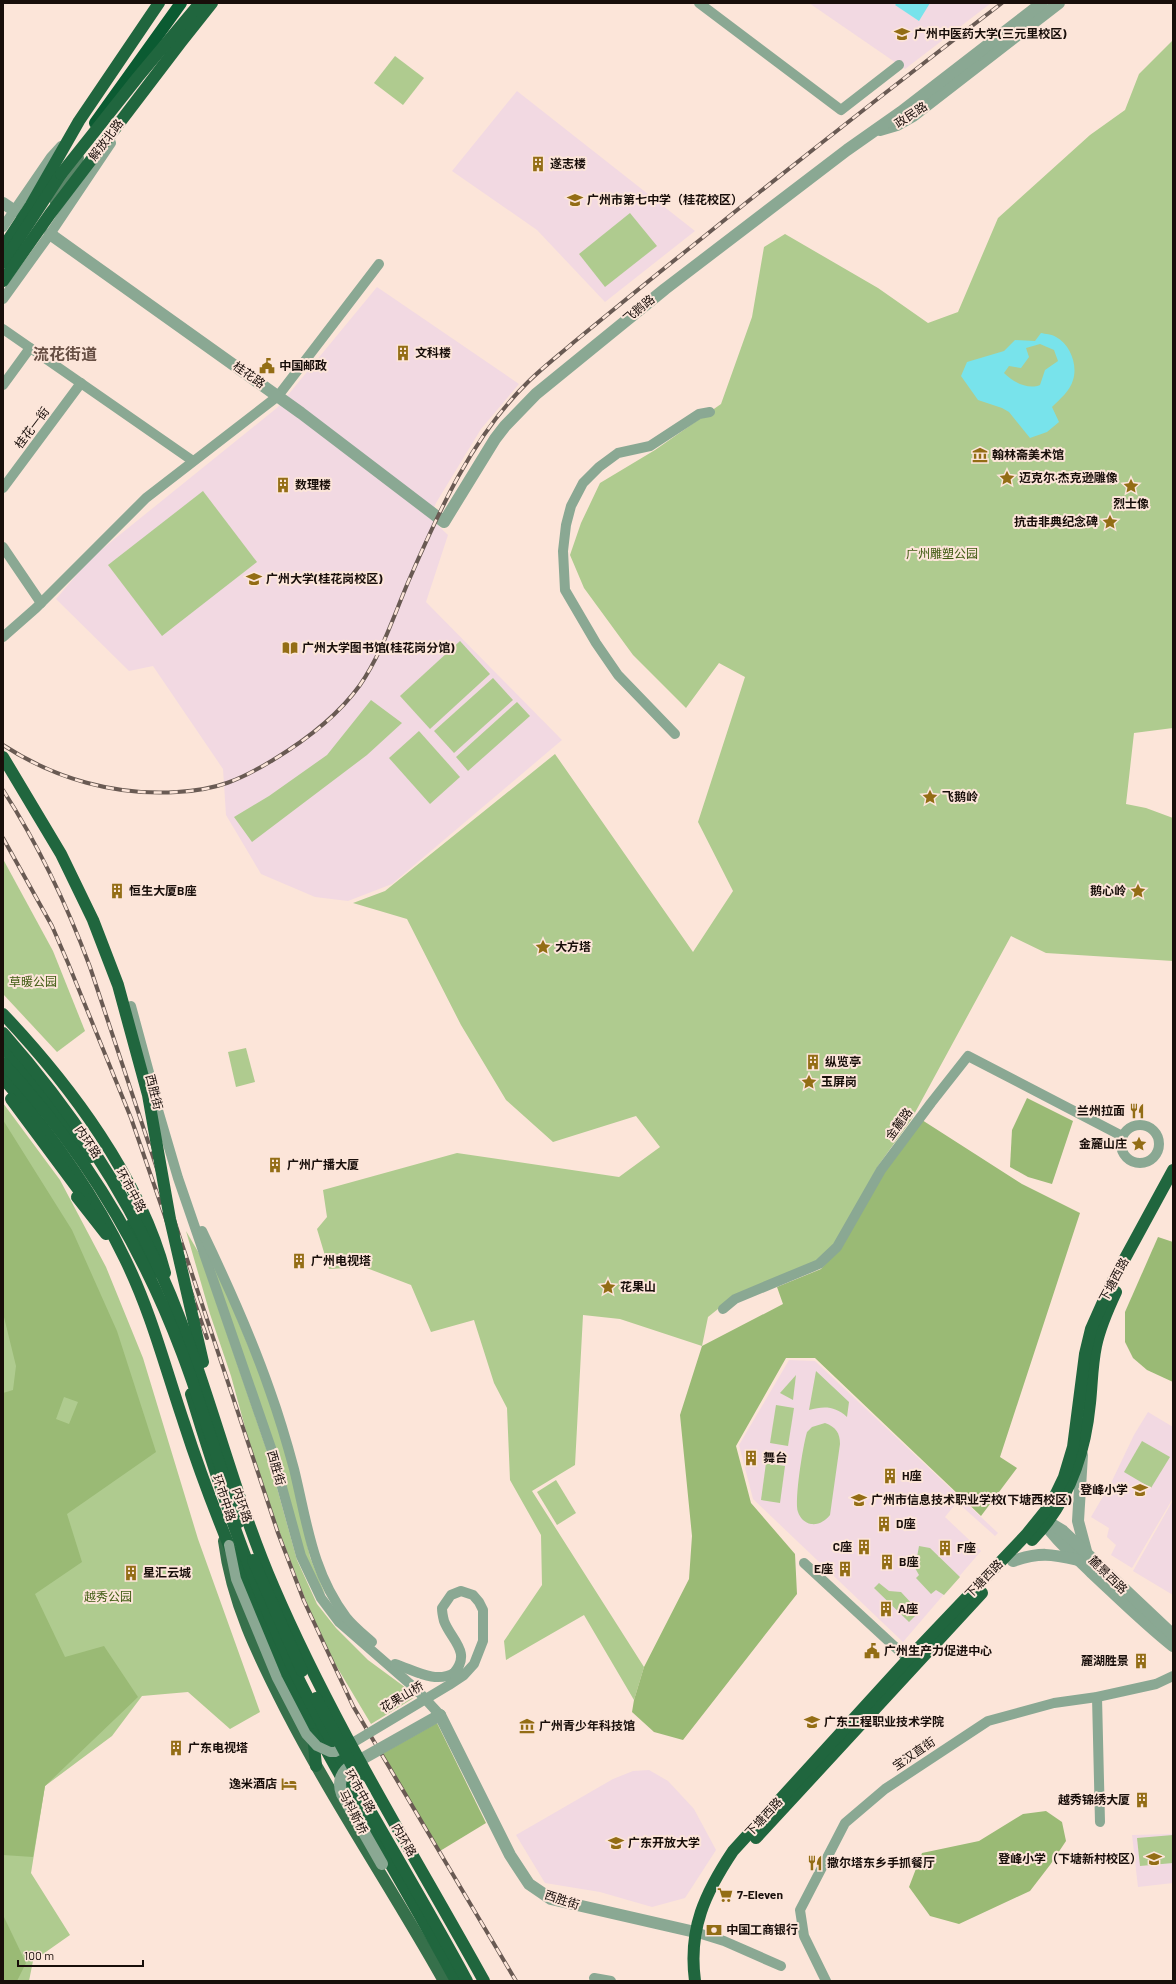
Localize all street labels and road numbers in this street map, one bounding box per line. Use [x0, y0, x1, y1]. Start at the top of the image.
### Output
street label: 政民路 [892, 98, 929, 130]
street label: 解放北路 [85, 116, 125, 163]
street label: 飞鹅路 [620, 291, 657, 325]
street label: 桂花路 [231, 358, 268, 390]
street label: 桂花一街 [11, 404, 51, 451]
street label: 西胜街 [144, 1073, 166, 1111]
street label: 金麓路 [882, 1105, 914, 1142]
street label: 内环路 [73, 1123, 105, 1160]
street label: 环市中路 [114, 1165, 150, 1214]
street label: 下塘西路 [1096, 1255, 1131, 1304]
street label: 西胜街 [265, 1448, 289, 1487]
street label: 环市中路 [211, 1473, 239, 1523]
street label: 内环路 [230, 1485, 255, 1524]
street label: 麓景西路 [1087, 1553, 1131, 1596]
street label: 下塘西路 [962, 1556, 1005, 1600]
street label: 花果山桥 [377, 1678, 426, 1715]
street label: 宝汉直街 [890, 1734, 937, 1772]
street label: 环市中路 [343, 1766, 379, 1815]
street label: 马科斯桥 [337, 1787, 371, 1836]
street label: 下塘西路 [742, 1794, 785, 1839]
street label: 内环路 [390, 1820, 420, 1859]
street label: 西胜街 [543, 1887, 582, 1911]

